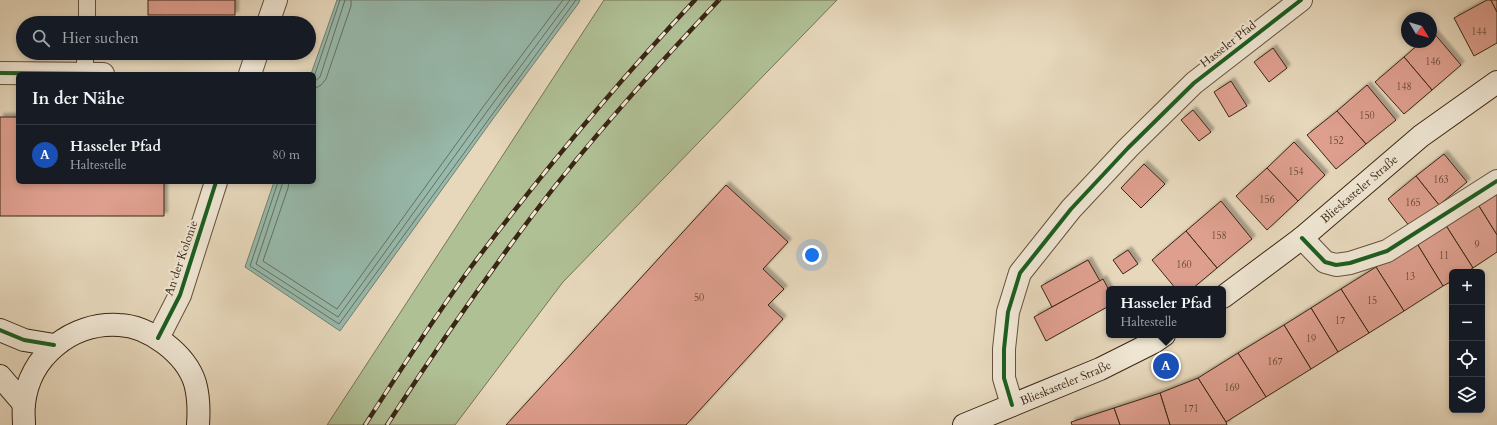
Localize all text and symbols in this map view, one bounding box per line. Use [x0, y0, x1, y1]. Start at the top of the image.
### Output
north arrow [1401, 12, 1437, 48]
search box [16, 16, 316, 60]
street label: Hasseler Pfad [1197, 17, 1260, 71]
house number: 144 [1471, 25, 1487, 39]
icon: search [30, 27, 52, 49]
text: Hier suchen [62, 28, 139, 48]
house number: 146 [1425, 55, 1441, 69]
house number: 148 [1396, 80, 1412, 94]
text: In der Nähe [32, 87, 125, 110]
house number: 150 [1359, 109, 1375, 123]
house number: 152 [1328, 134, 1344, 148]
text: Hasseler Pfad [70, 136, 161, 156]
text: A [40, 146, 50, 164]
text: 80 m [272, 146, 300, 164]
street label: Blieskasteler Straße [1317, 151, 1401, 227]
text: Haltestelle [70, 156, 127, 174]
house number: 154 [1288, 165, 1304, 179]
house number: 163 [1433, 173, 1449, 187]
house number: 156 [1259, 193, 1275, 207]
house number: 165 [1405, 196, 1421, 210]
street label: An der Kolonie [161, 218, 201, 298]
house number: 158 [1211, 229, 1227, 243]
house number: 9 [1474, 238, 1480, 252]
your location [802, 245, 822, 265]
house number: 11 [1439, 249, 1449, 263]
house number: 160 [1176, 258, 1192, 272]
map controls [1449, 269, 1485, 413]
button: + [1449, 269, 1485, 305]
house number: 13 [1405, 270, 1415, 284]
popup [1106, 286, 1226, 338]
house number: 50 [694, 291, 704, 305]
text: Hasseler Pfad [1120, 293, 1212, 313]
house number: 15 [1367, 294, 1377, 308]
button: − [1449, 305, 1485, 341]
text: Haltestelle [1120, 313, 1177, 331]
house number: 17 [1335, 314, 1345, 328]
house number: 19 [1306, 332, 1316, 346]
button: locate [1449, 341, 1485, 377]
pin: A [1153, 351, 1179, 381]
house number: 167 [1267, 355, 1283, 369]
street label: Blieskasteler Straße [1018, 357, 1114, 409]
button: layers [1449, 377, 1485, 413]
house number: 169 [1224, 381, 1240, 395]
house number: 171 [1183, 402, 1199, 416]

